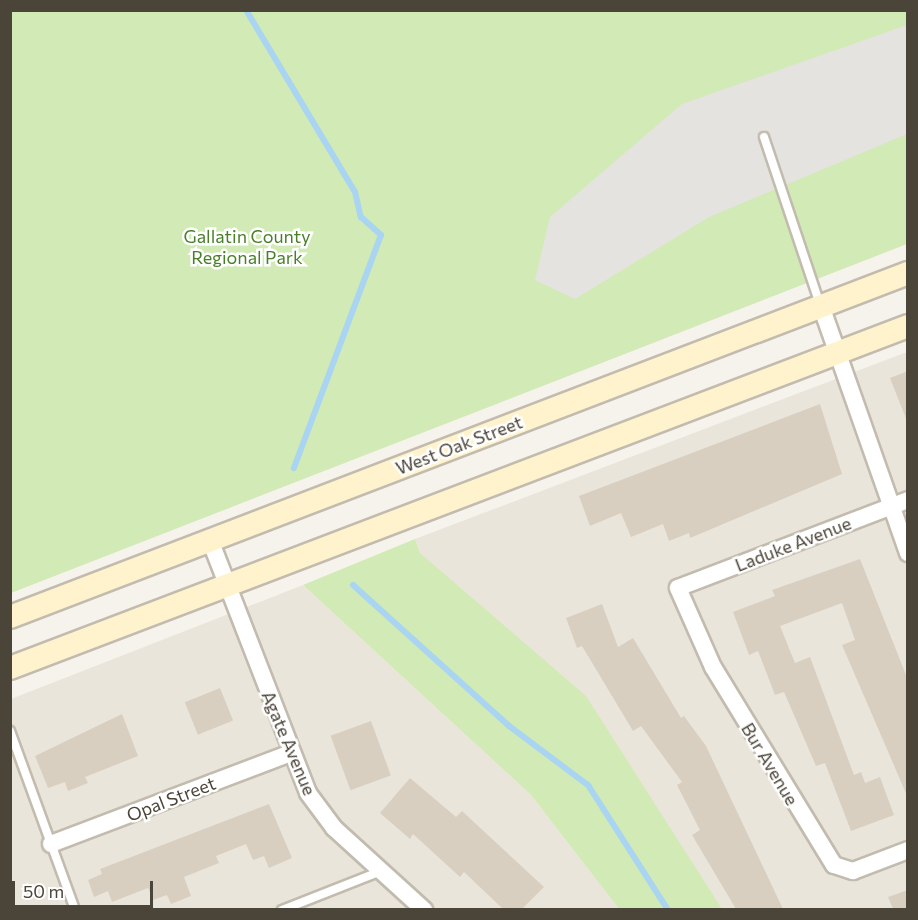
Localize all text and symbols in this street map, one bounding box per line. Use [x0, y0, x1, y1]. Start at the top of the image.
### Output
park label: Gallatin County Regional Park [183, 226, 311, 268]
street label: West Oak Street [393, 411, 525, 479]
street label: Laduke Avenue [732, 512, 854, 576]
street label: Agate Avenue [257, 688, 321, 798]
street label: Bur Avenue [737, 719, 803, 809]
street label: Opal Street [123, 772, 219, 826]
scale bar [15, 869, 156, 907]
text: 50 m [23, 880, 64, 902]

